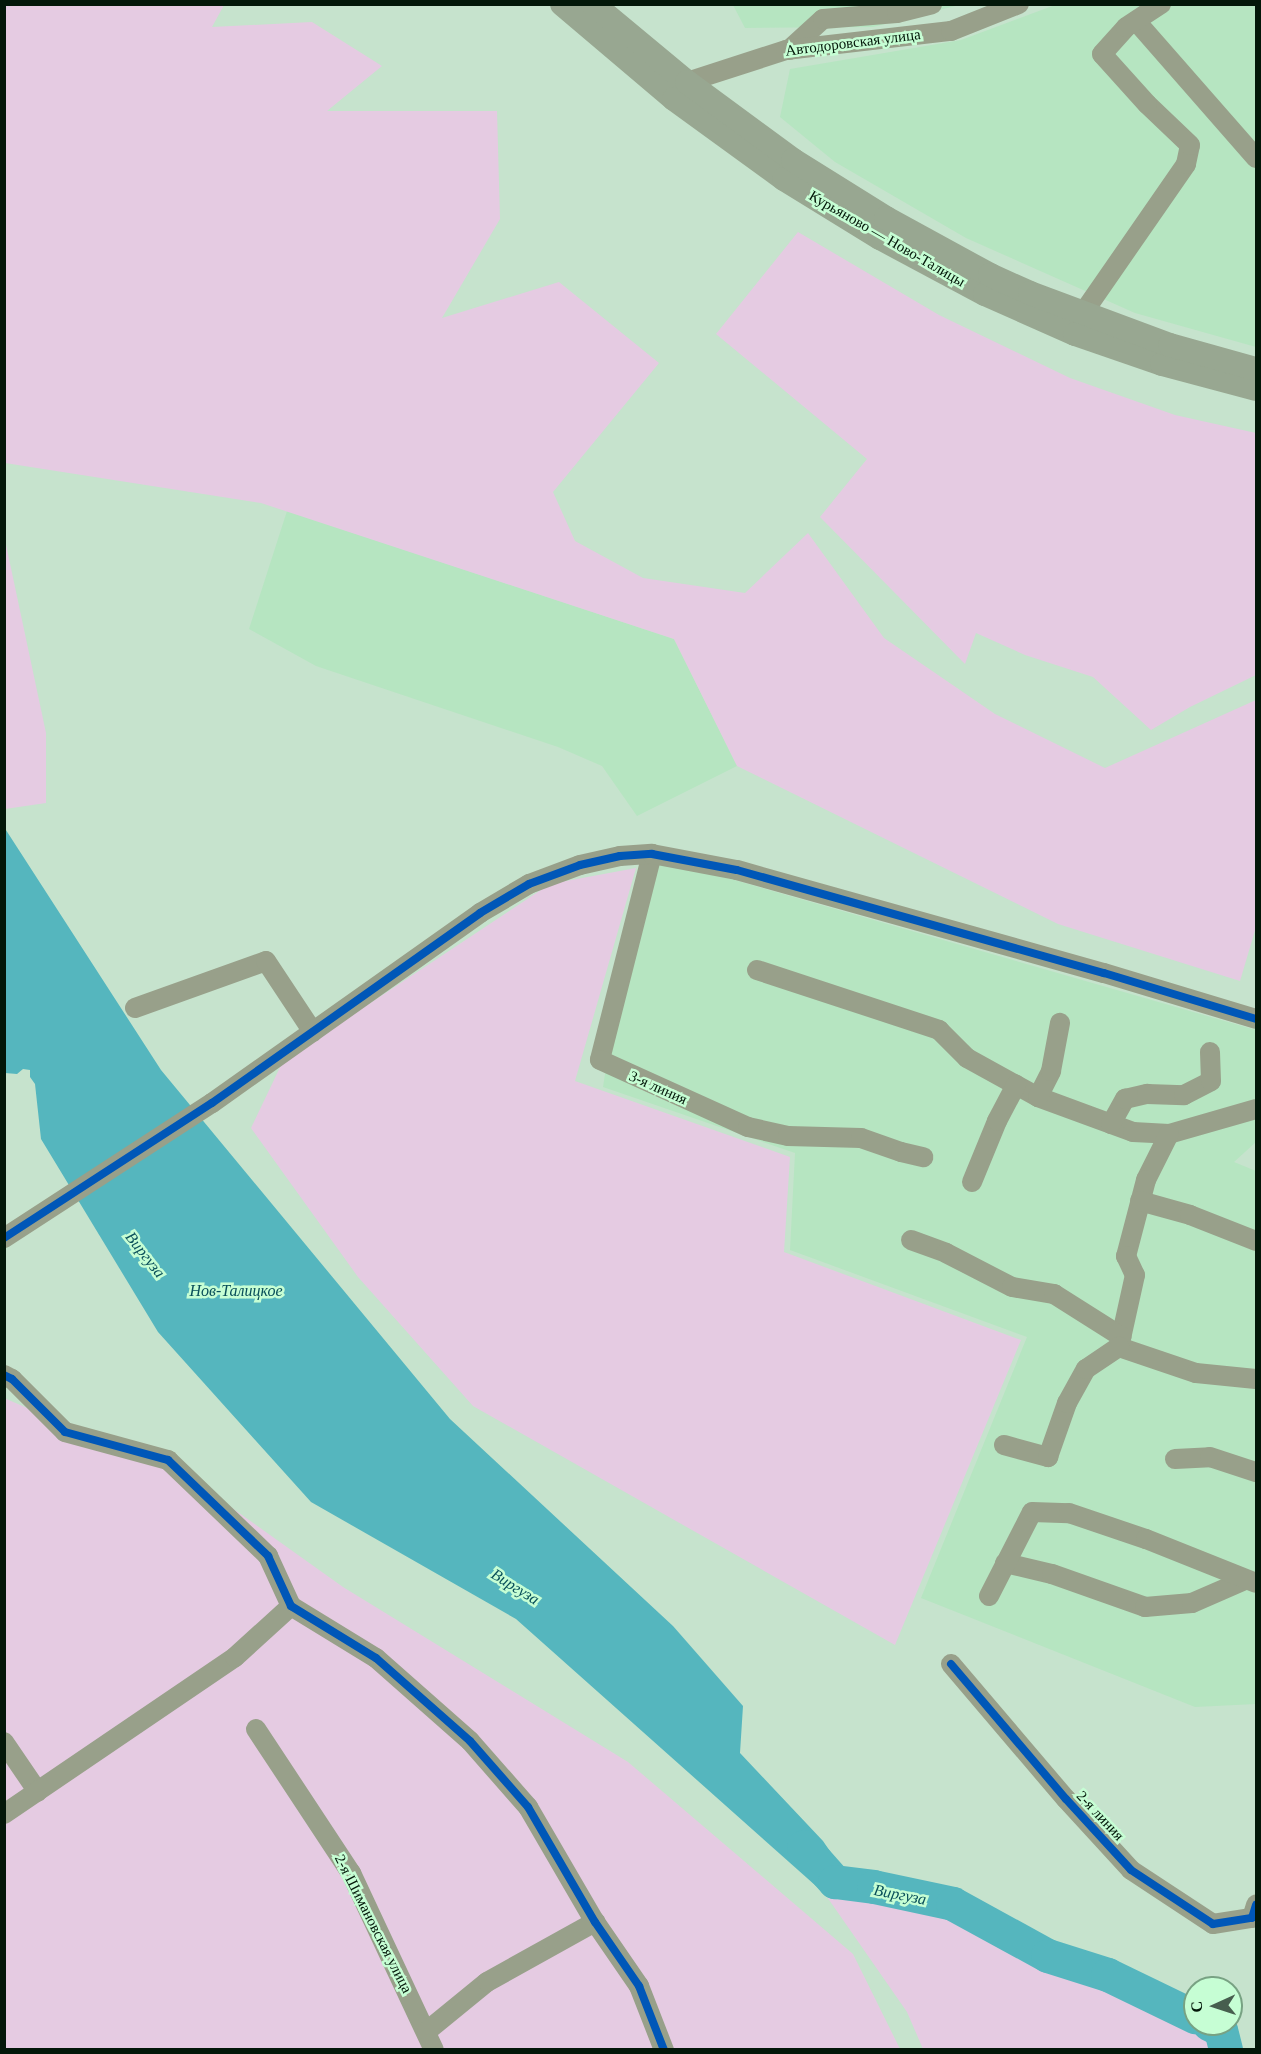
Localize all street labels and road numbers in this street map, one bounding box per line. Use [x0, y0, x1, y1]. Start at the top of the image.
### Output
street label: Автодоровская улица [784, 26, 922, 60]
street label: Курьяново — Ново-Талицы [806, 187, 968, 291]
street label: 3-я линия [626, 1067, 690, 1109]
street label: 2-я линия [1072, 1787, 1128, 1845]
street label: 2-я Шимановская улица [330, 1852, 416, 1996]

